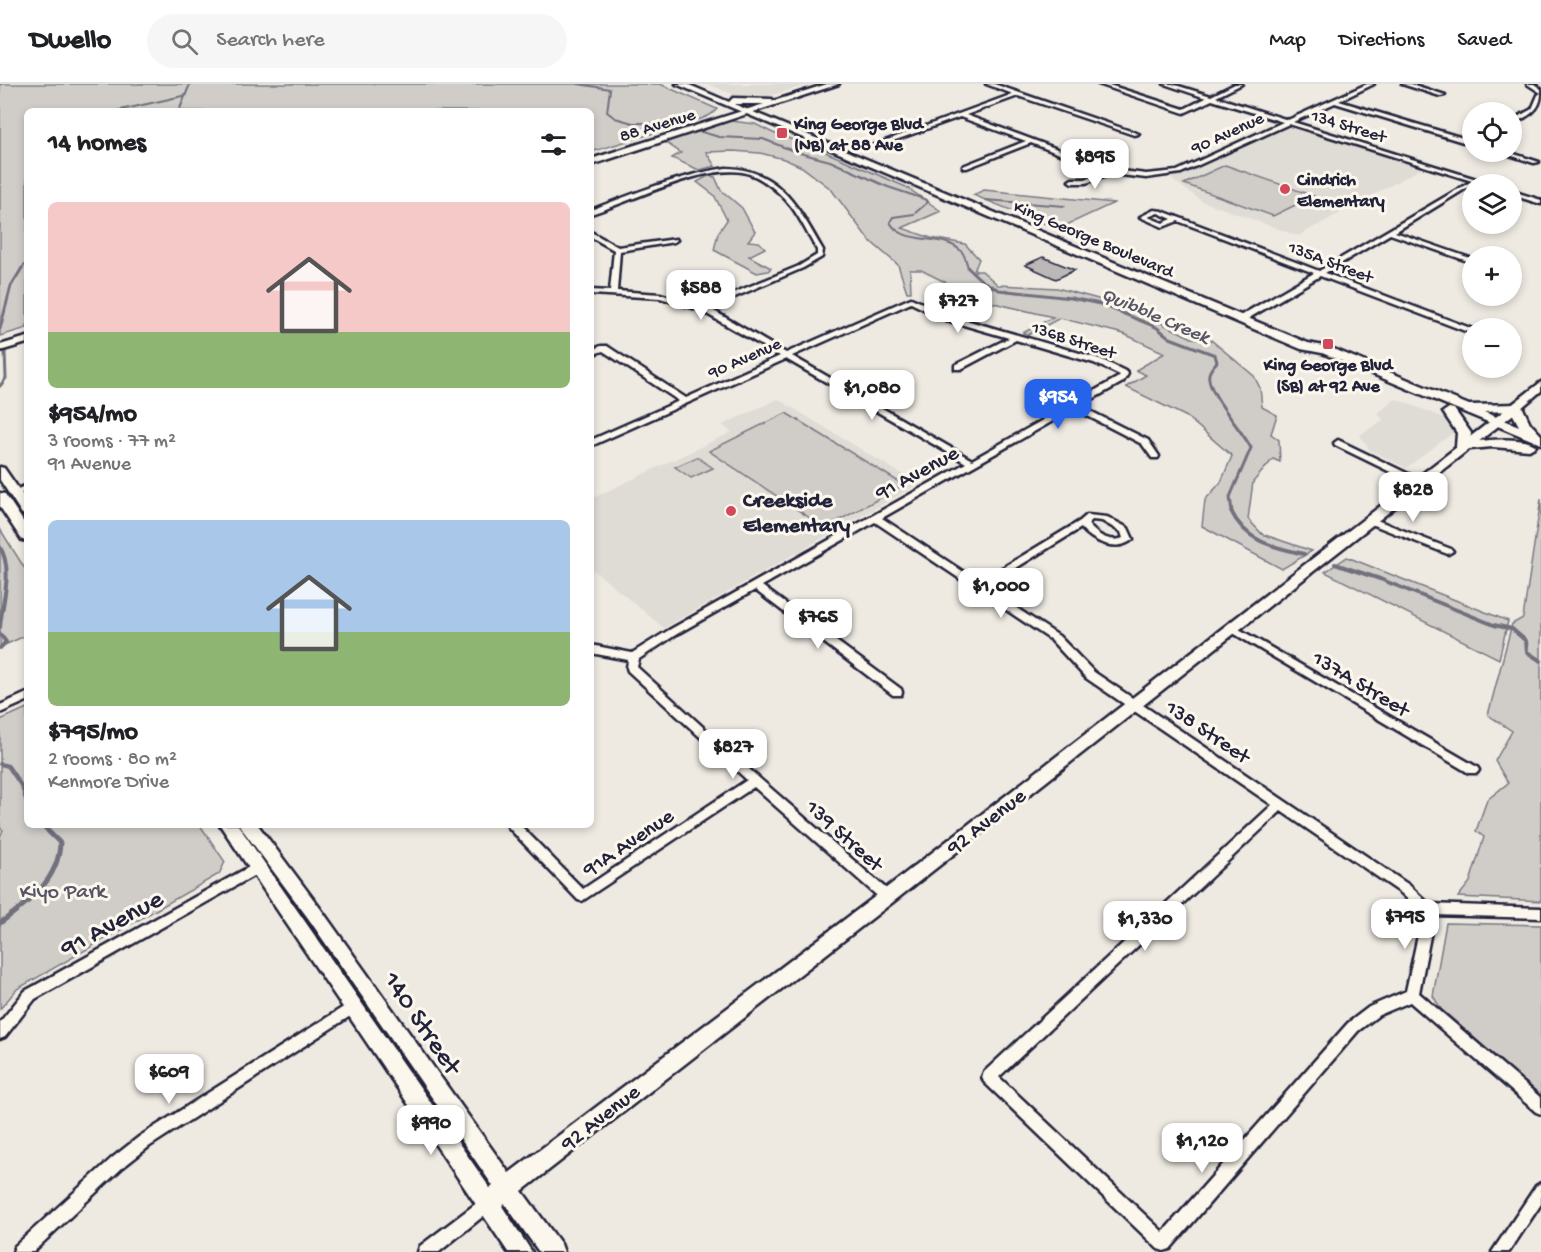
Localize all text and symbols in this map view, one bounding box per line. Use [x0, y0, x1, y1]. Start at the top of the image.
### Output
search box [147, 14, 567, 68]
text: Dwello [30, 25, 111, 58]
icon: search [168, 25, 201, 58]
text: Search here [216, 28, 325, 54]
text: Map [1269, 29, 1306, 54]
text: Directions [1339, 29, 1424, 54]
text: Saved [1457, 29, 1511, 54]
map controls [1462, 102, 1522, 378]
button: locate [1462, 102, 1522, 162]
street label: 88 Avenue [617, 105, 699, 148]
street label: 134 Street [1307, 106, 1390, 149]
street label: 90 Avenue [1188, 108, 1268, 161]
place label: King George Blvd (NB) at 88 Ave [793, 115, 925, 157]
marker: King George Blvd (NB) at 88 Ave [775, 126, 789, 140]
icon: filters [537, 128, 570, 161]
text: 14 homes [48, 129, 146, 160]
pin: $895 [1059, 139, 1131, 190]
text: $895 [1075, 147, 1115, 170]
place label: Cindrich Elementary [1296, 171, 1385, 213]
button: layers [1462, 174, 1522, 234]
marker: Cindrich Elementary [1278, 182, 1292, 196]
street label: King George Boulevard [1010, 197, 1178, 284]
street label: 135A Street [1284, 237, 1377, 290]
icon: home [255, 241, 363, 349]
button: + [1462, 246, 1522, 306]
pin: $588 [665, 270, 737, 321]
text: $588 [680, 278, 722, 301]
pin: $727 [922, 283, 994, 334]
water label: Quibble Creek [1097, 284, 1214, 351]
text: $727 [938, 291, 978, 314]
street label: 136B Street [1028, 318, 1120, 365]
button: − [1462, 318, 1522, 378]
street label: 90 Avenue [704, 334, 785, 385]
marker: King George Blvd (SB) at 92 Ave [1321, 337, 1335, 351]
place label: King George Blvd (SB) at 92 Ave [1263, 356, 1395, 398]
pin: $1,080 [823, 370, 921, 421]
text: $1,080 [843, 378, 901, 401]
pin: $954 [1022, 379, 1094, 430]
text: $954 [1039, 387, 1077, 410]
text: $954/mo [48, 400, 137, 431]
text: 3 rooms · 77 m² [48, 431, 176, 454]
street label: 91 Avenue [871, 441, 965, 508]
text: 91 Avenue [48, 454, 131, 477]
pin: $828 [1377, 472, 1449, 523]
text: $828 [1393, 480, 1433, 503]
place label: Creekside Elementary [742, 489, 850, 540]
marker: Creekside Elementary [724, 504, 738, 518]
icon: home [255, 559, 363, 667]
pin: $1,000 [952, 568, 1050, 619]
text: $1,000 [972, 576, 1030, 599]
pin: $765 [782, 599, 854, 650]
text: $765 [798, 607, 838, 630]
street label: 137A Street [1306, 646, 1415, 726]
street label: 138 Street [1159, 695, 1256, 772]
text: $795/mo [48, 718, 138, 749]
pin: $827 [697, 729, 769, 780]
text: $827 [713, 737, 753, 760]
text: 2 rooms · 80 m² [48, 749, 177, 772]
text: Kenmore Drive [48, 772, 169, 795]
street label: 92 Avenue [942, 784, 1033, 863]
street label: 139 Street [799, 795, 889, 880]
street label: 91A Avenue [578, 804, 680, 885]
park label: Kiyo Park [20, 880, 108, 906]
street label: 91 Avenue [55, 884, 171, 967]
pin: $795 [1369, 899, 1441, 950]
pin: $1,330 [1096, 901, 1194, 952]
text: $795 [1385, 907, 1425, 930]
text: $1,330 [1117, 909, 1173, 932]
street label: 140 Street [374, 966, 468, 1083]
pin: $609 [133, 1054, 205, 1105]
text: $609 [149, 1062, 189, 1085]
street label: 92 Avenue [556, 1080, 647, 1159]
pin: $990 [395, 1105, 467, 1156]
text: $990 [411, 1113, 451, 1136]
pin: $1,120 [1153, 1123, 1251, 1174]
text: $1,120 [1176, 1131, 1228, 1154]

